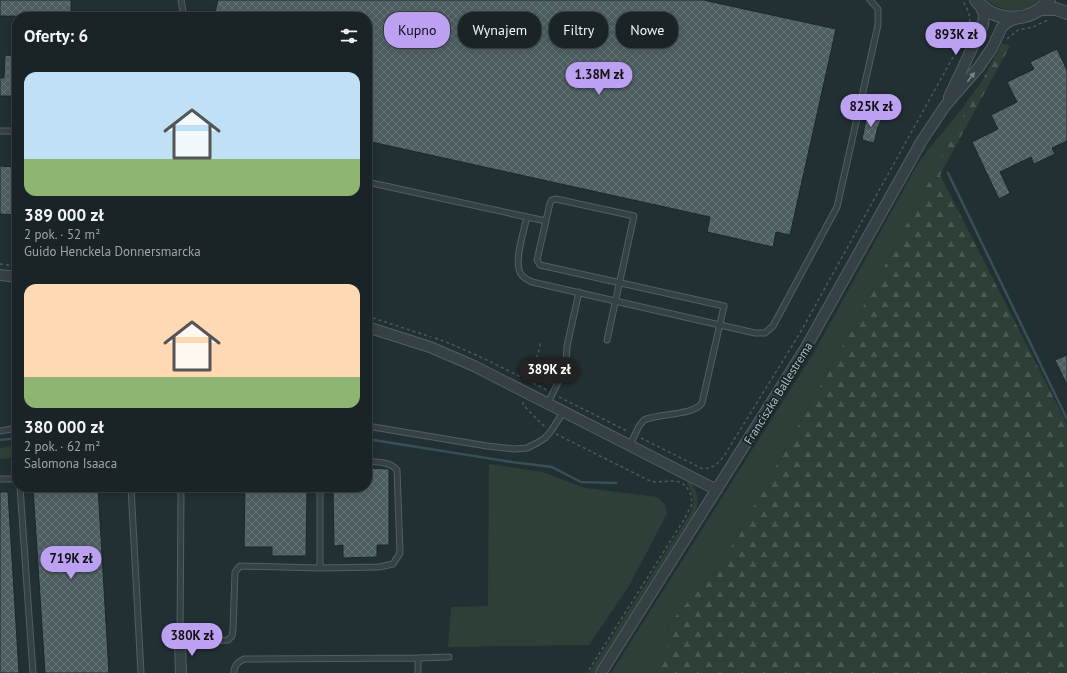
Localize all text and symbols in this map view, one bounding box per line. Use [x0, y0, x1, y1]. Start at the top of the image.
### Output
chip: Kupno [384, 12, 450, 48]
chip: Wynajem [458, 12, 541, 48]
chip: Filtry [549, 12, 608, 48]
chip: Nowe [616, 12, 678, 48]
pin: 893K zł [919, 22, 993, 56]
text: Oferty: 6 [24, 25, 88, 47]
icon: filters [338, 25, 360, 47]
text: 893K zł [934, 26, 978, 43]
pin: 1.38M zł [558, 62, 640, 96]
text: 1.38M zł [574, 66, 624, 83]
one-way arrow [967, 72, 975, 83]
pin: 825K zł [834, 94, 908, 128]
icon: home [156, 98, 228, 170]
text: 825K zł [849, 98, 893, 115]
text: 389 000 zł [24, 204, 104, 226]
text: 2 pok. · 52 m² [24, 226, 100, 243]
text: Guido Henckela Donnersmarcka [24, 243, 201, 260]
icon: home [156, 310, 228, 382]
street label: Franciszka Ballestrema [740, 339, 816, 447]
pin: 389K zł [512, 357, 586, 391]
text: 389K zł [527, 361, 571, 378]
text: 380 000 zł [24, 416, 104, 438]
text: 2 pok. · 62 m² [24, 438, 100, 455]
text: Salomona Isaaca [24, 455, 117, 472]
pin: 719K zł [34, 546, 108, 580]
text: 719K zł [49, 550, 93, 567]
pin: 380K zł [155, 623, 229, 657]
text: 380K zł [170, 627, 214, 644]

